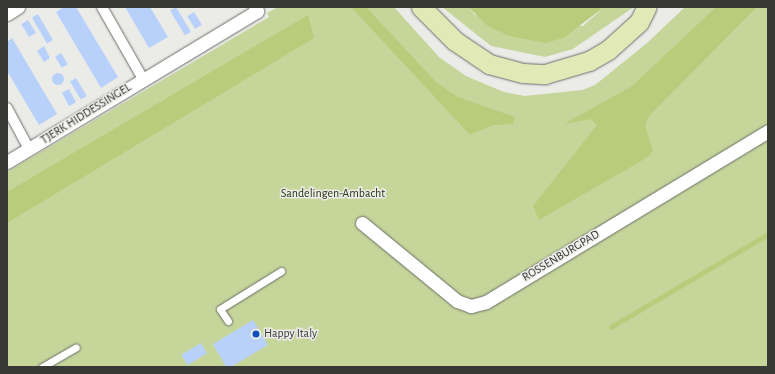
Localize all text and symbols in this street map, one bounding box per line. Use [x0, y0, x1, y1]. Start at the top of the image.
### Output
street label: TJERK HIDDESSINGEL [38, 80, 134, 148]
park label: Sandelingen-Ambacht [281, 187, 385, 201]
street label: ROSSENBURGPAD [520, 227, 602, 285]
place label: Happy Italy [264, 327, 317, 341]
marker: Happy Italy [251, 329, 261, 339]

